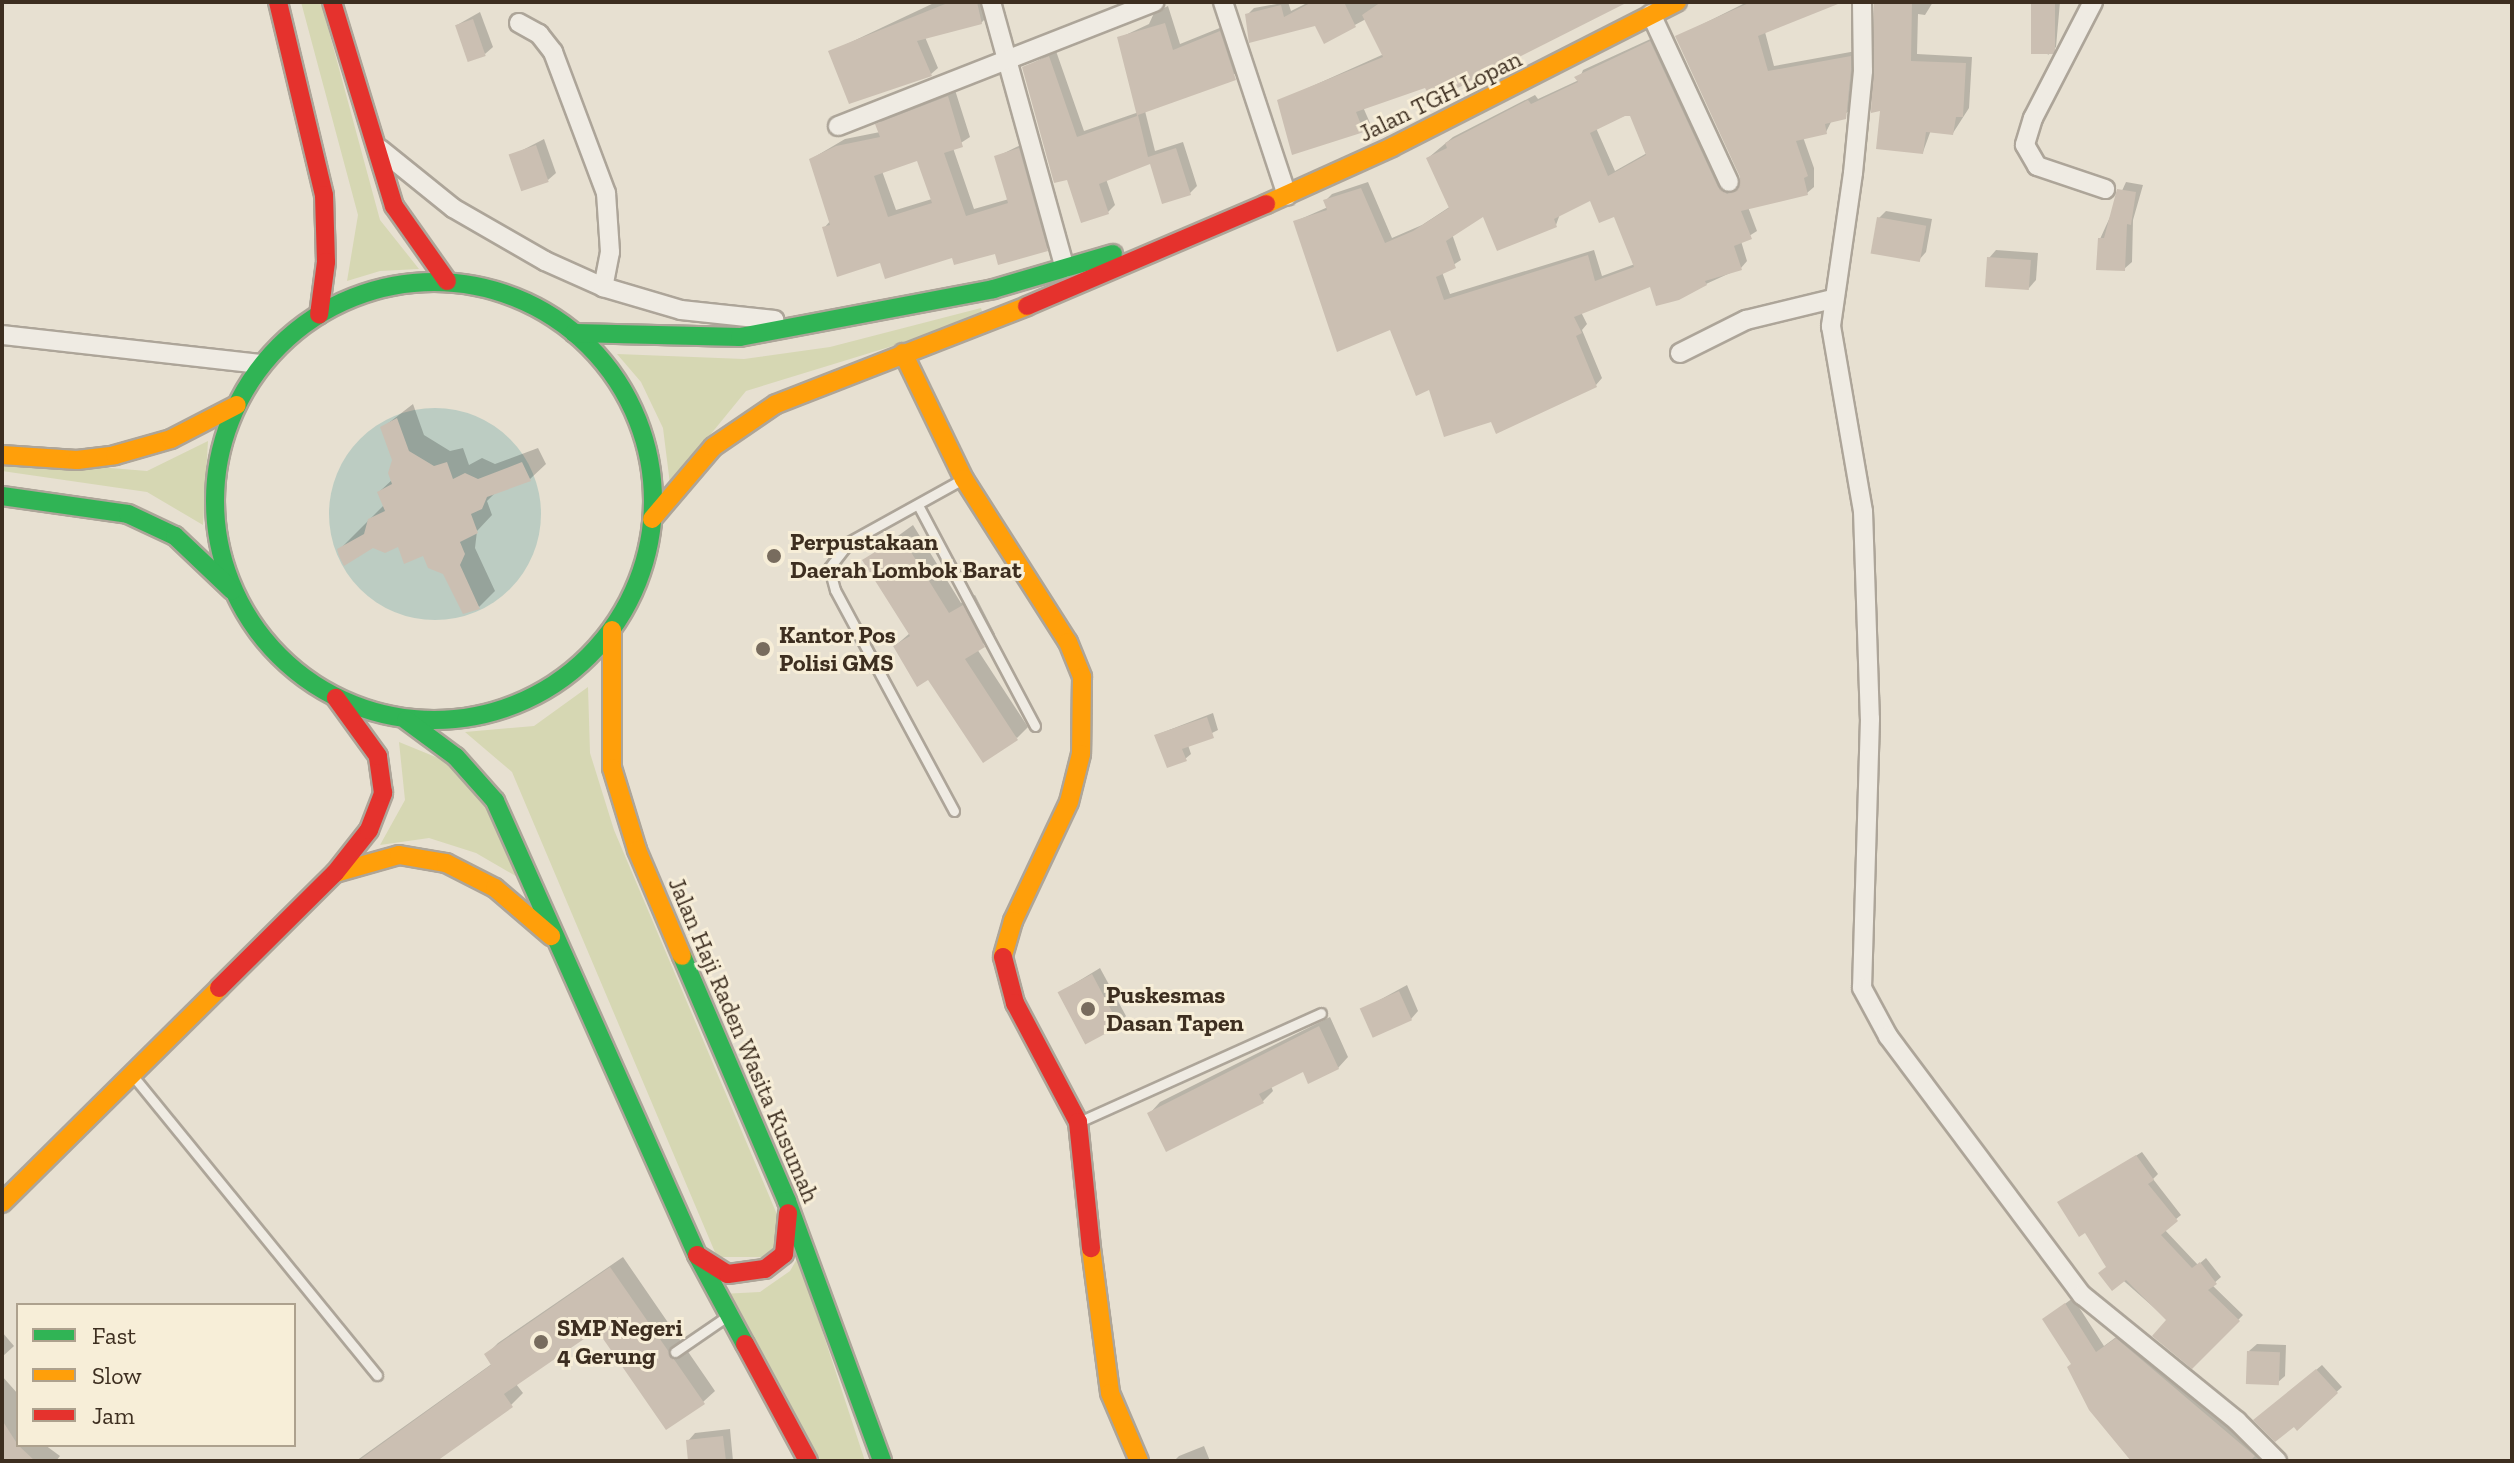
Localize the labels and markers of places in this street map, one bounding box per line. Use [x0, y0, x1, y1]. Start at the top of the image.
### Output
place label: Perpustakaan Daerah Lombok Barat [790, 528, 1022, 584]
marker: Perpustakaan Daerah Lombok Barat [765, 547, 783, 565]
place label: Kantor Pos Polisi GMS [779, 621, 896, 677]
marker: Kantor Pos Polisi GMS [754, 640, 772, 658]
place label: Puskesmas Dasan Tapen [1106, 981, 1244, 1037]
marker: Puskesmas Dasan Tapen [1077, 998, 1099, 1020]
place label: SMP Negeri 4 Gerung [557, 1314, 683, 1370]
marker: SMP Negeri 4 Gerung [532, 1333, 550, 1351]

